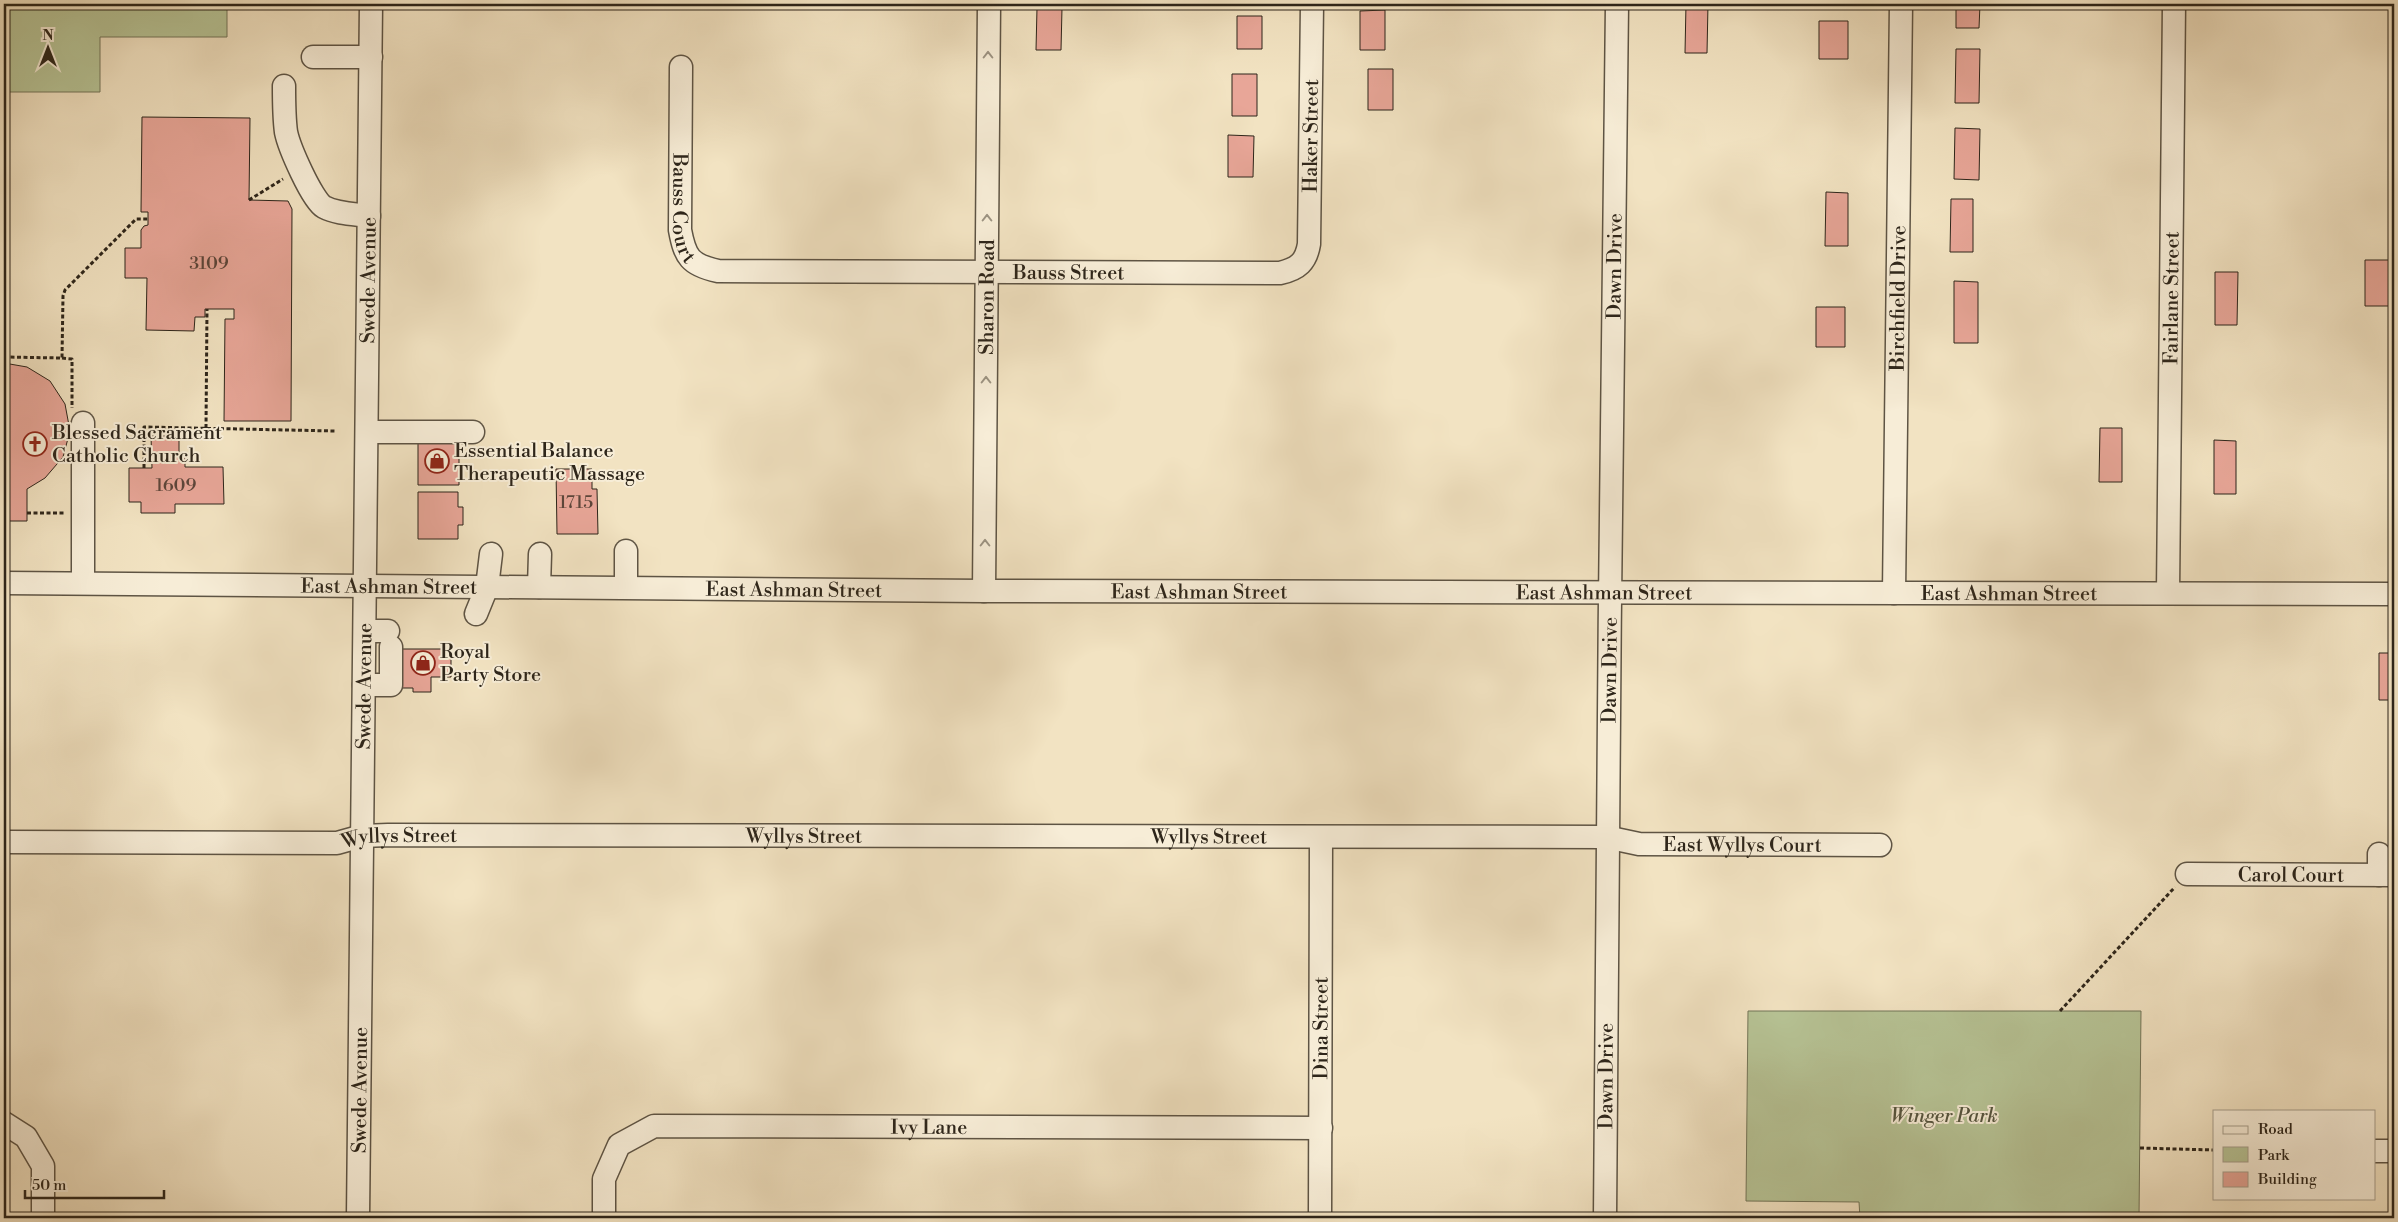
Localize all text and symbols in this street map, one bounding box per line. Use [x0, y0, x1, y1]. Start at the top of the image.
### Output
north arrow [22, 22, 72, 72]
text: N [42, 27, 54, 45]
one-way arrow [983, 51, 993, 58]
street label: Haker Street [1299, 79, 1325, 193]
street label: Bauss Court [666, 152, 700, 269]
one-way arrow [982, 213, 992, 221]
street label: Dawn Drive [1602, 213, 1629, 319]
street label: Swede Avenue [356, 217, 383, 343]
street label: Birchfield Drive [1886, 225, 1912, 372]
street label: Fairlane Street [2159, 231, 2186, 365]
street label: Sharon Road [975, 238, 1001, 355]
house number: 3109 [189, 252, 229, 275]
street label: Bauss Street [1012, 261, 1124, 286]
one-way arrow [981, 376, 991, 384]
place label: Blessed Sacrament Catholic Church [51, 421, 222, 469]
church icon: Blessed Sacrament Catholic Church [22, 431, 48, 457]
place label: Essential Balance Therapeutic Massage [454, 439, 645, 487]
shop icon: Essential Balance Therapeutic Massage [424, 448, 450, 474]
house number: 1609 [156, 474, 197, 497]
house number: 1715 [559, 491, 593, 514]
one-way arrow [980, 538, 990, 546]
street label: East Ashman Street [301, 574, 477, 601]
street label: East Ashman Street [706, 578, 882, 604]
street label: East Ashman Street [1111, 580, 1287, 606]
street label: East Ashman Street [1516, 581, 1692, 607]
street label: East Ashman Street [1921, 582, 2097, 607]
street label: Dawn Drive [1598, 617, 1624, 723]
street label: Swede Avenue [352, 623, 378, 749]
place label: Royal Party Store [440, 640, 541, 688]
shop icon: Royal Party Store [410, 650, 436, 676]
street label: Wyllys Street [338, 824, 457, 855]
street label: Wyllys Street [745, 825, 862, 850]
street label: Wyllys Street [1150, 825, 1267, 850]
street label: East Wyllys Court [1663, 833, 1822, 859]
street label: Carol Court [2238, 863, 2344, 889]
street label: Dina Street [1309, 977, 1335, 1079]
street label: Dawn Drive [1594, 1023, 1620, 1129]
street label: Swede Avenue [348, 1027, 374, 1153]
park label: Winger Park [1890, 1104, 1998, 1129]
legend [2213, 1110, 2376, 1200]
street label: Ivy Lane [891, 1116, 967, 1141]
text: Road [2258, 1120, 2293, 1139]
text: Park [2258, 1146, 2290, 1165]
scale bar [25, 1167, 164, 1199]
text: Building [2257, 1170, 2317, 1189]
text: 50 m [32, 1176, 66, 1195]

